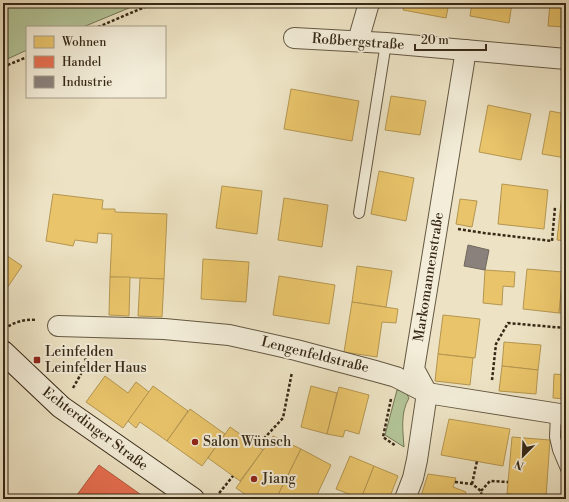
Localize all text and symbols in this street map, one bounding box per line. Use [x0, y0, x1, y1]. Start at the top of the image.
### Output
legend [26, 26, 166, 98]
scale bar [415, 26, 486, 52]
street label: Roßbergstraße [311, 30, 405, 54]
text: 20 m [421, 33, 449, 48]
text: Wohnen [61, 35, 106, 50]
text: Handel [62, 55, 102, 70]
text: Industrie [62, 75, 112, 90]
street label: Markomannenstraße [410, 211, 448, 343]
street label: Lengenfeldstraße [259, 333, 371, 377]
place label: Leinfelden Leinfelder Haus [45, 343, 147, 377]
marker: Leinfelden Leinfelder Haus [32, 355, 42, 365]
street label: Echterdinger Straße [39, 383, 151, 475]
place label: Salon Wünsch [203, 433, 292, 451]
north arrow [503, 436, 543, 476]
marker: Salon Wünsch [190, 437, 200, 447]
text: N [512, 456, 526, 472]
place label: Jiang [261, 470, 296, 488]
marker: Jiang [249, 474, 259, 484]

